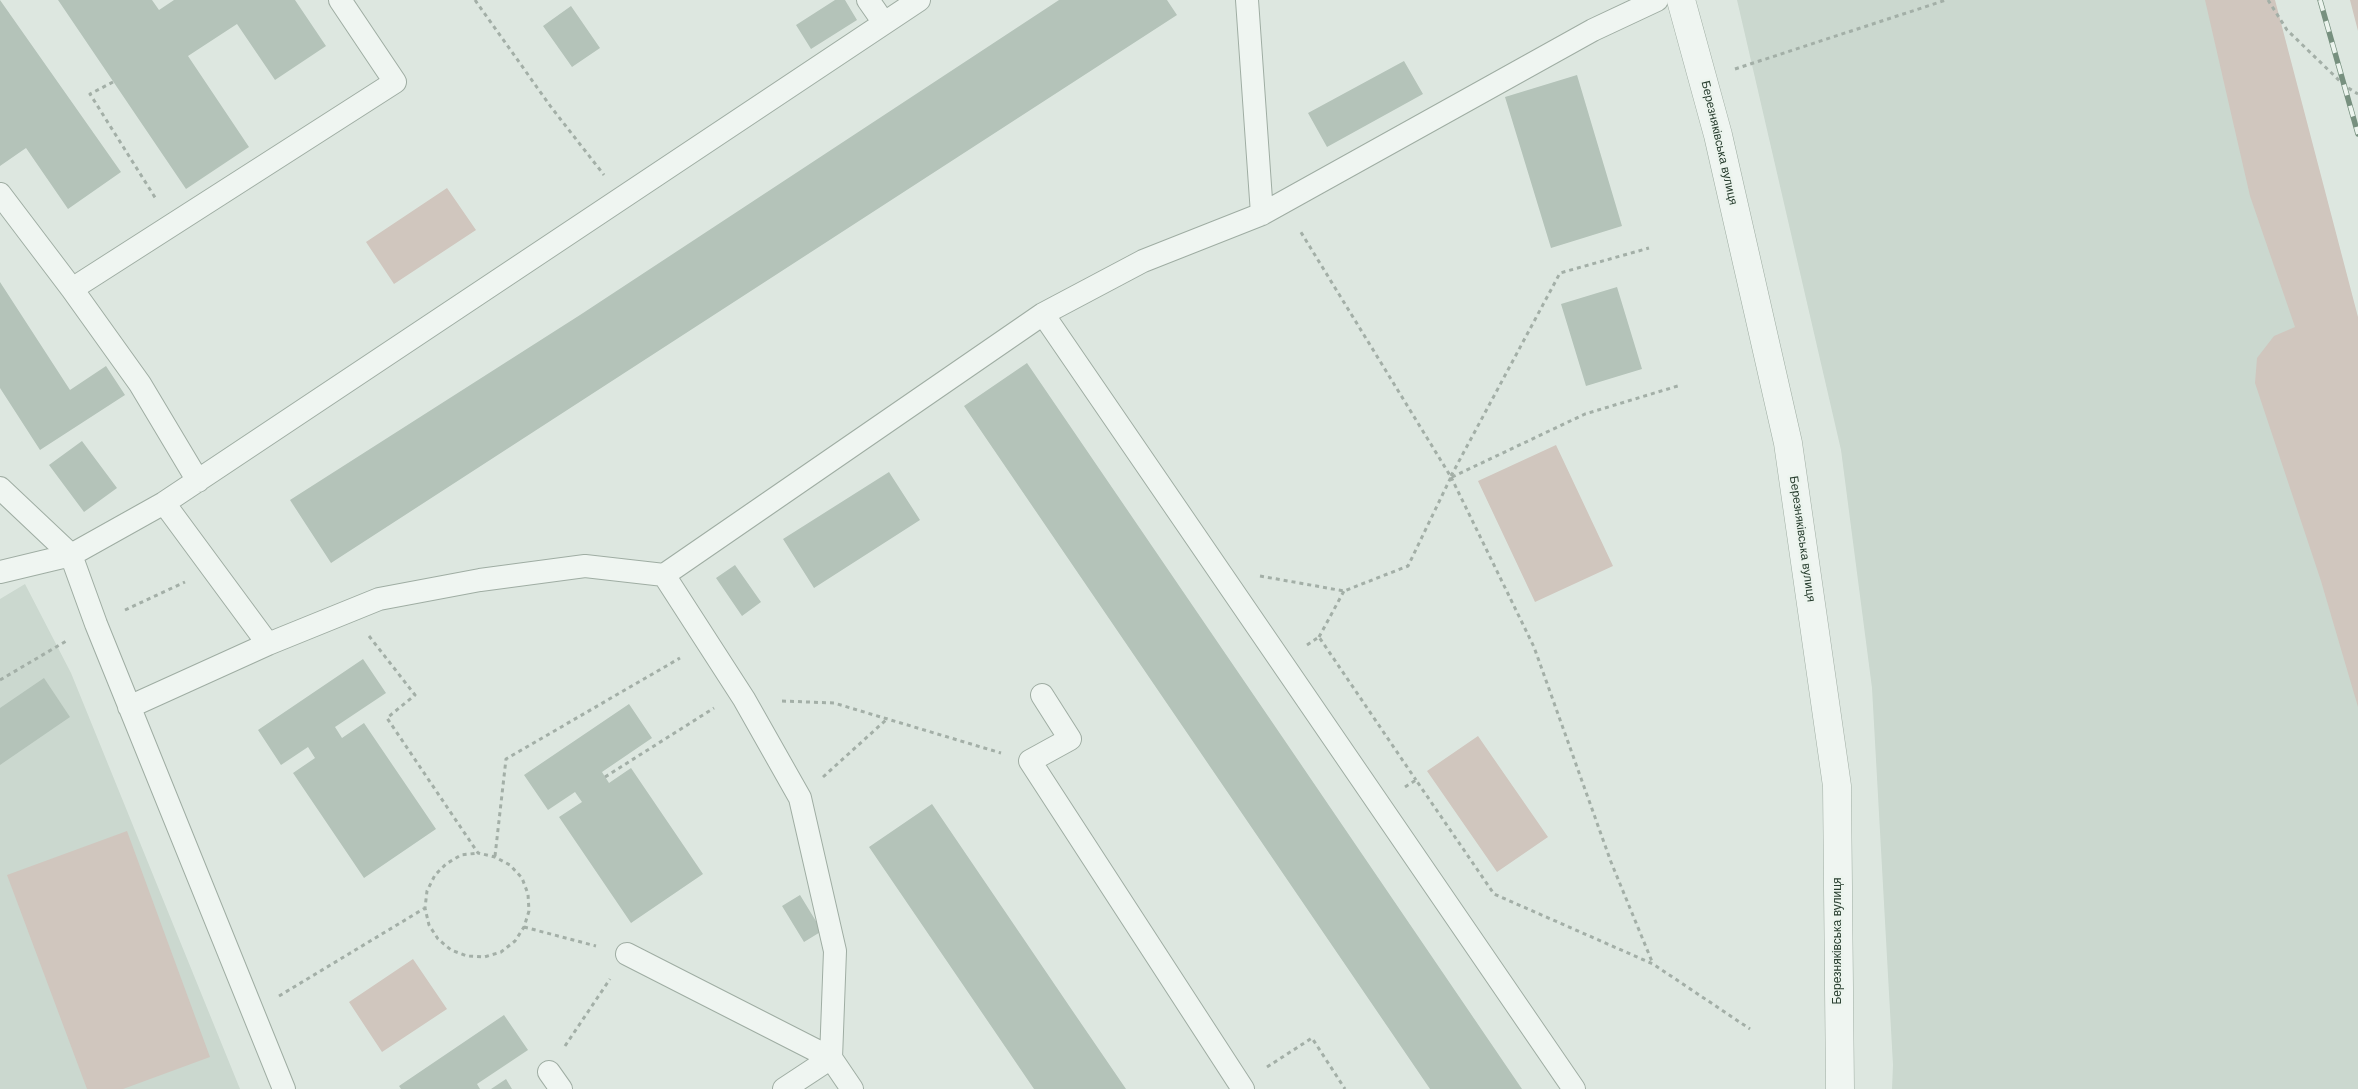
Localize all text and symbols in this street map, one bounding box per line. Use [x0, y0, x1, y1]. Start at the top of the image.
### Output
street label: Березняківська вулиця [1698, 79, 1740, 207]
street label: Березняківська вулиця [1786, 475, 1818, 603]
street label: Березняківська вулиця [1831, 877, 1845, 1005]

